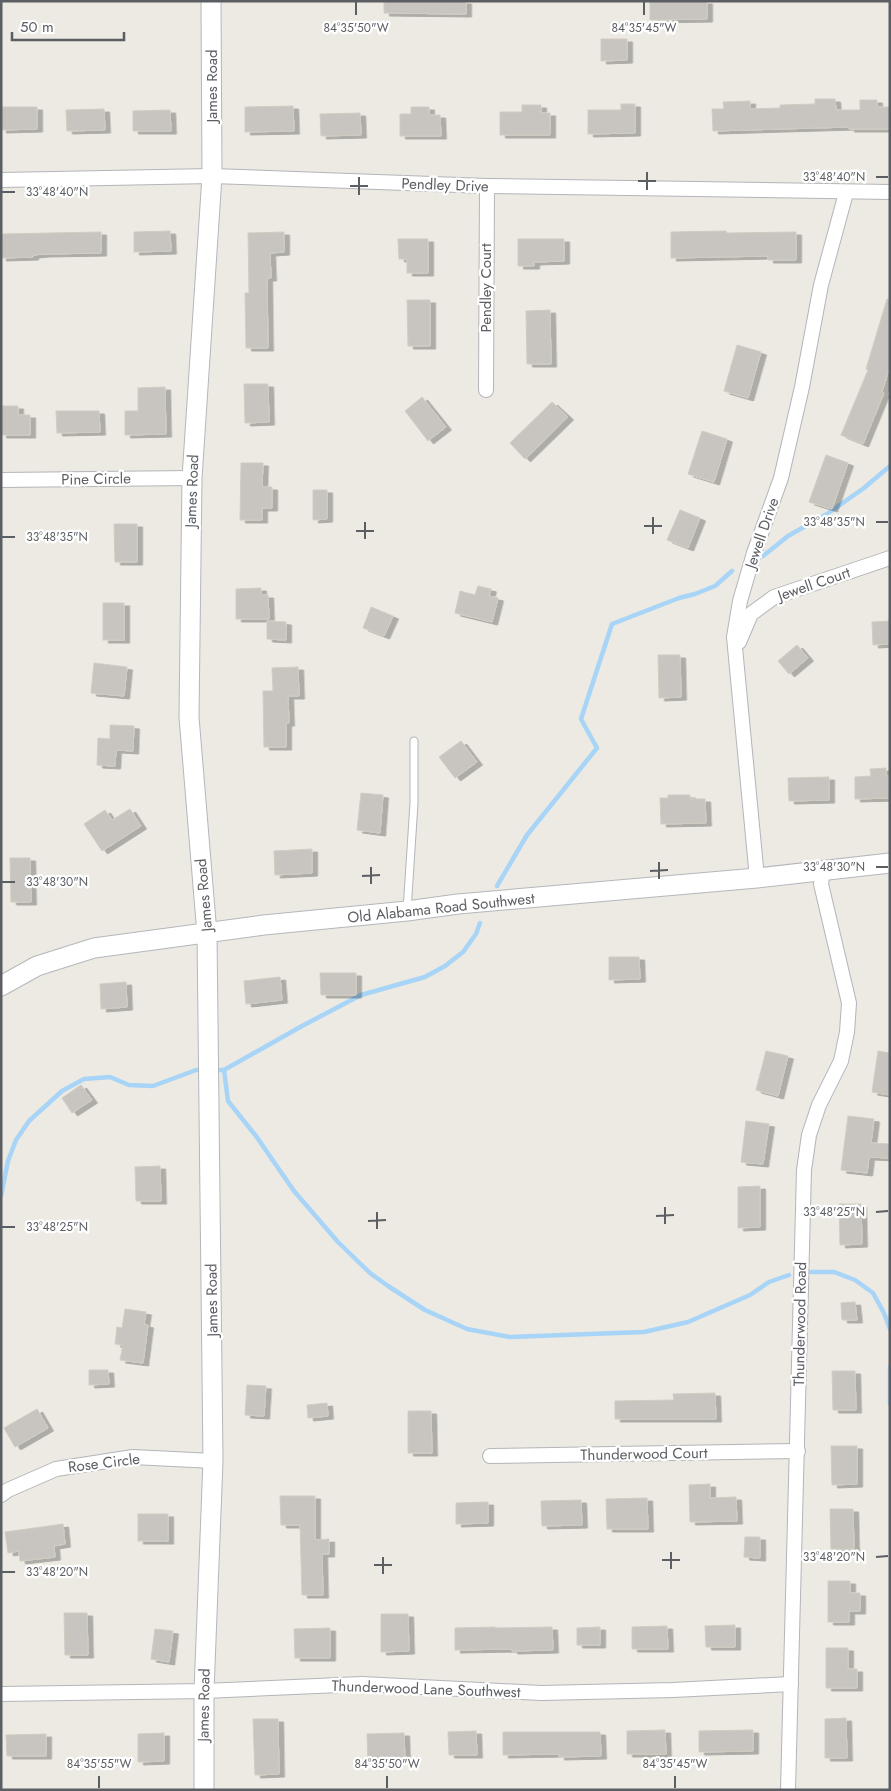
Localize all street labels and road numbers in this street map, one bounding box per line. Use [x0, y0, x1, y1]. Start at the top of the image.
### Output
street label: James Road [201, 49, 223, 125]
street label: Pendley Drive [401, 172, 489, 198]
street label: Pendley Court [475, 243, 497, 333]
street label: James Road [180, 454, 204, 530]
street label: Pine Circle [61, 467, 131, 491]
street label: Jewell Drive [739, 494, 784, 573]
street label: Jewell Court [773, 561, 854, 607]
street label: James Road [190, 858, 218, 934]
street label: Old Alabama Road Southwest [346, 887, 536, 929]
street label: Thunderwood Road [788, 1262, 812, 1386]
street label: James Road [200, 1263, 224, 1339]
street label: Thunderwood Court [580, 1442, 708, 1466]
street label: Rose Circle [67, 1448, 141, 1478]
street label: James Road [192, 1668, 216, 1744]
street label: Thunderwood Lane Southwest [331, 1675, 521, 1703]

